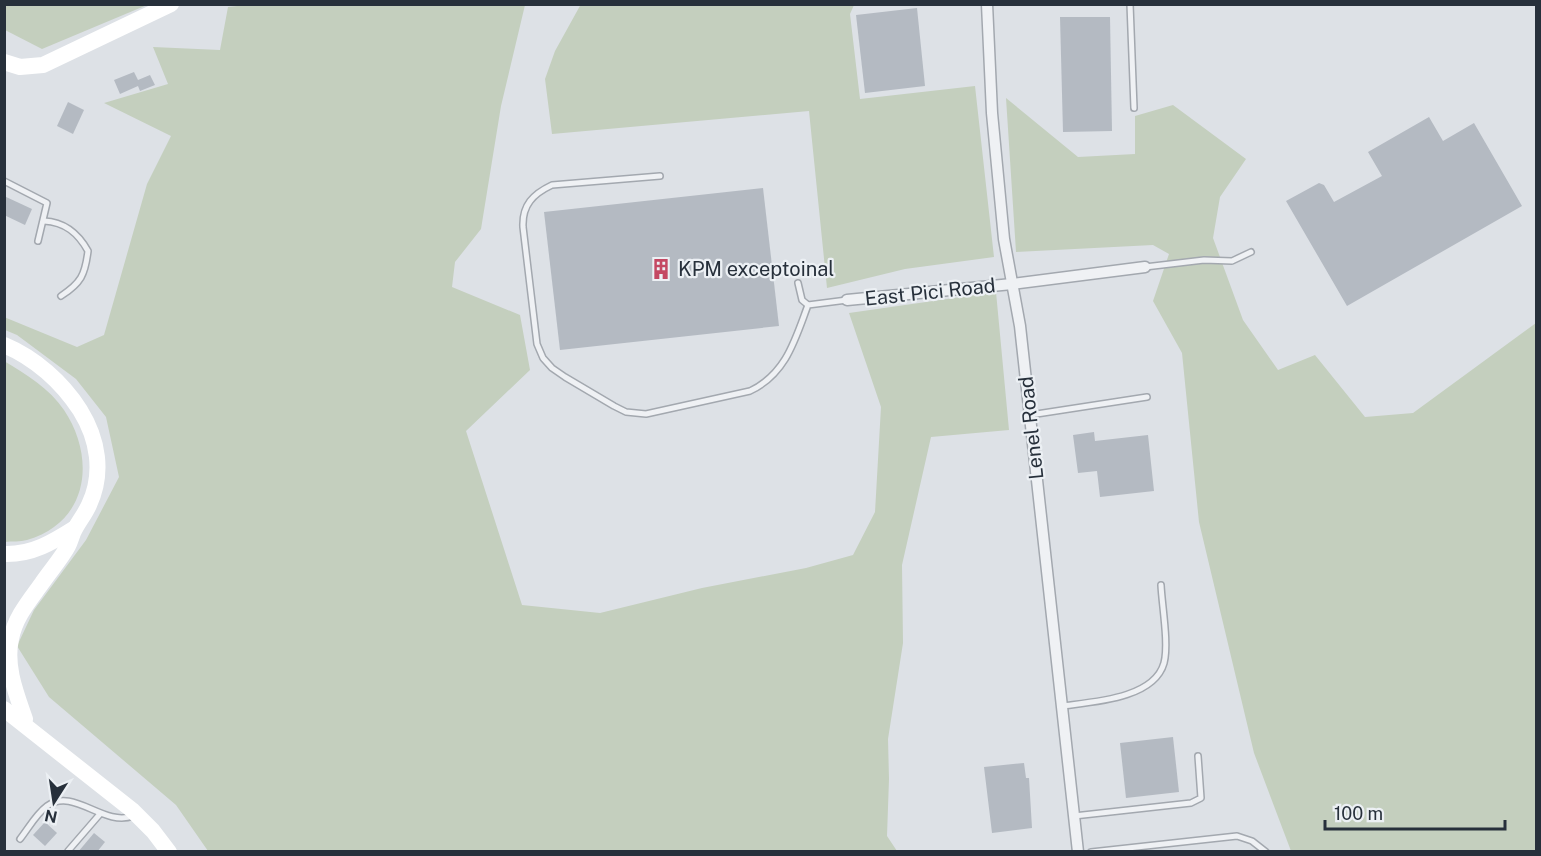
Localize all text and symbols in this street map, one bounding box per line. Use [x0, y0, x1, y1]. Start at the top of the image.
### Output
building icon: KPM exceptoinal [649, 257, 673, 281]
place label: KPM exceptoinal [678, 257, 834, 281]
street label: East Pici Road [863, 273, 997, 311]
street label: Lenel Road [1014, 375, 1048, 481]
north arrow [24, 772, 84, 832]
scale bar [1325, 793, 1505, 831]
text: 100 m [1334, 803, 1383, 824]
text: N [43, 806, 59, 827]

